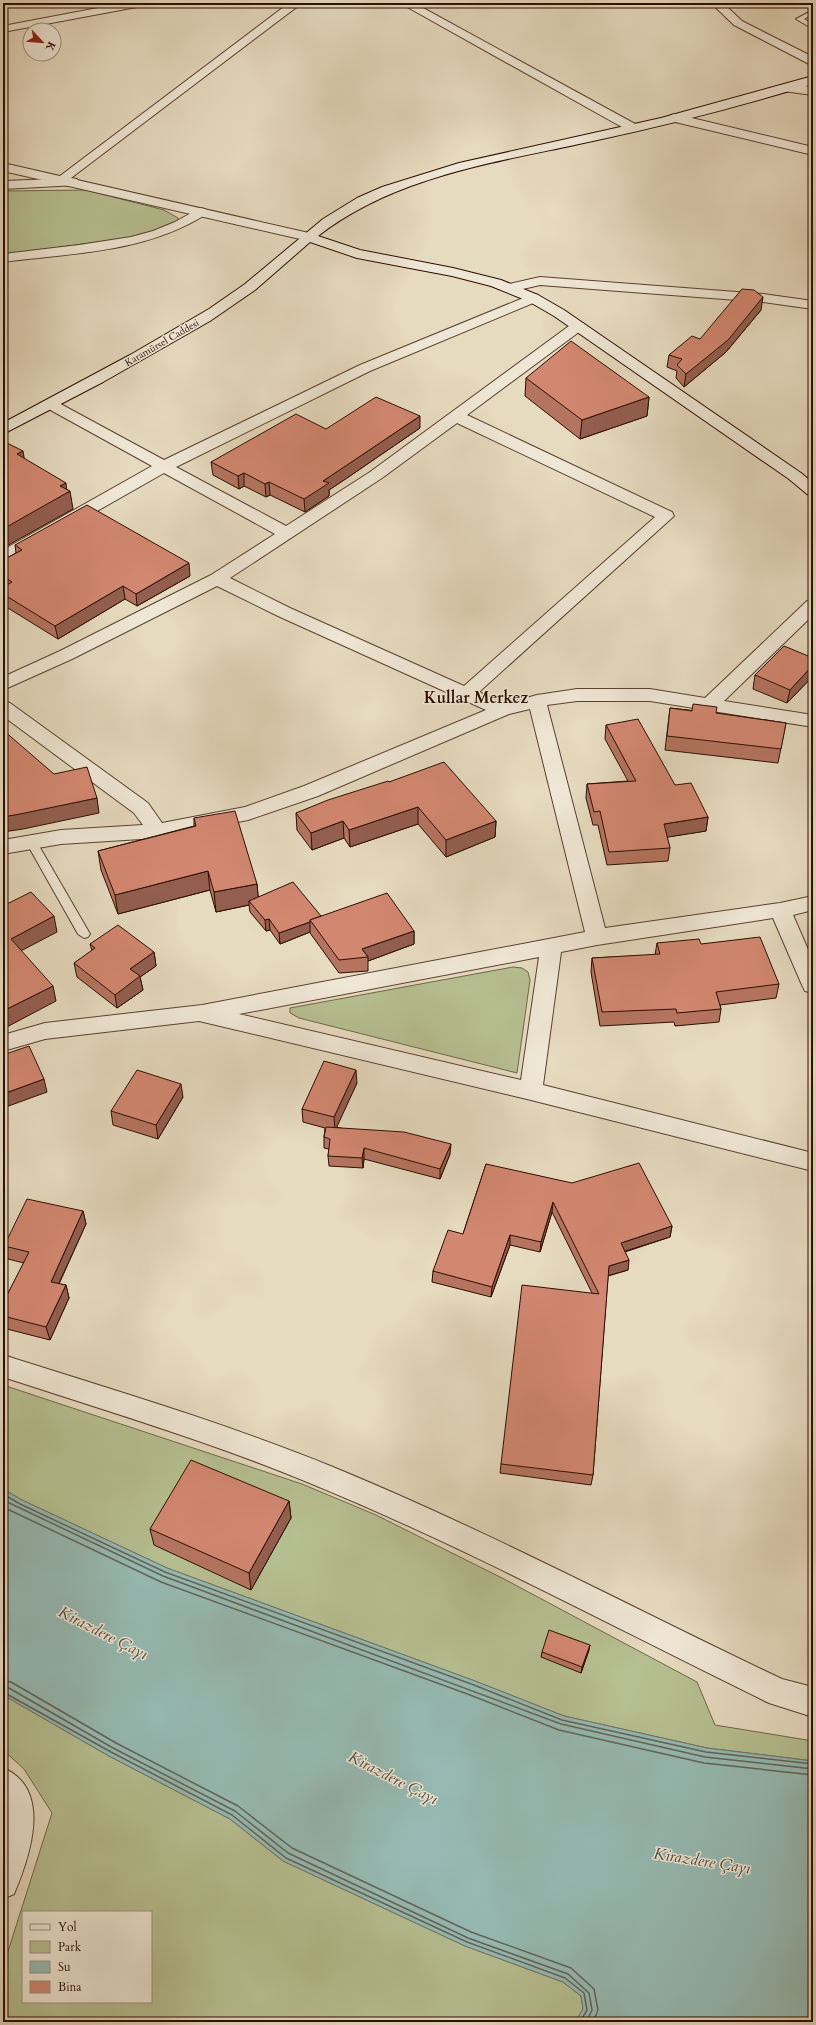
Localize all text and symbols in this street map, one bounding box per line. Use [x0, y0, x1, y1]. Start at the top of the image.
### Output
north arrow [22, 22, 62, 62]
text: K [42, 39, 59, 54]
street label: Karamürsel Caddesi [122, 316, 202, 370]
district label: Kullar Merkez [424, 687, 528, 709]
water label: Kirazdere Çayı [54, 1601, 152, 1665]
water label: Kirazdere Çayı [344, 1746, 442, 1810]
water label: Kirazdere Çayı [652, 1842, 753, 1880]
legend [22, 1911, 152, 2003]
text: Yol [58, 1919, 77, 1935]
text: Park [58, 1939, 82, 1955]
text: Su [58, 1959, 71, 1975]
text: Bina [58, 1979, 82, 1995]

